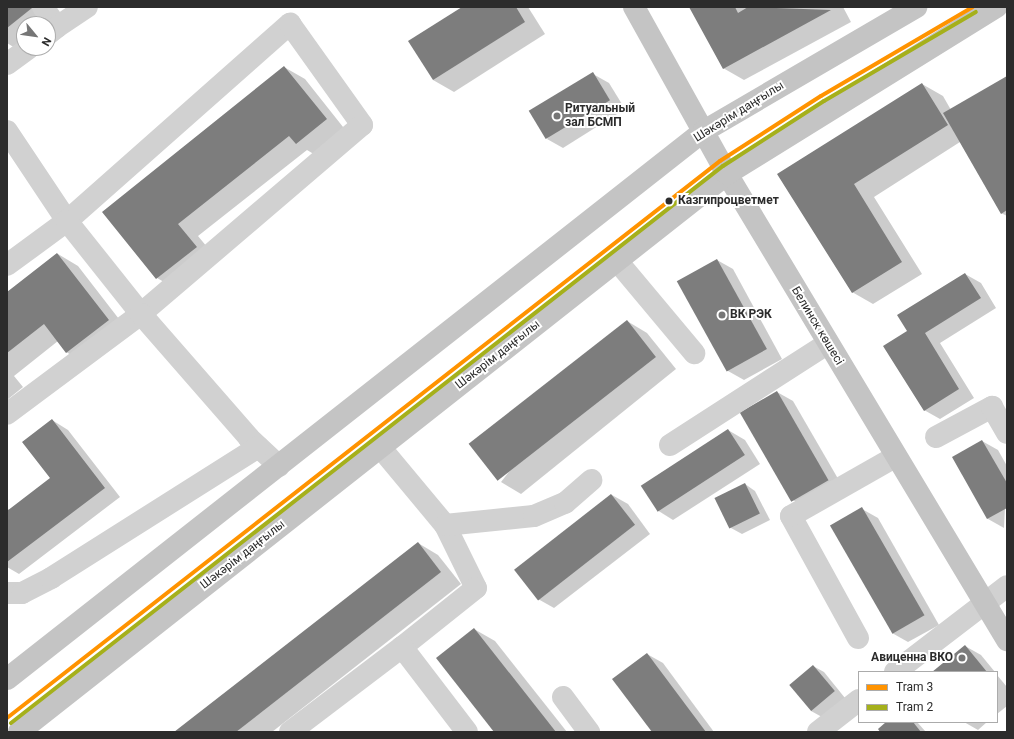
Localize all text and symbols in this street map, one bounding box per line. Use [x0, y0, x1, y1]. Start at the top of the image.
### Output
north arrow [16, 16, 56, 56]
text: N [38, 35, 54, 48]
street label: Шәкәрім даңғылы [691, 78, 787, 146]
place label: Ритуальный зал БСМП [565, 102, 635, 130]
marker: Ритуальный зал БСМП [552, 111, 562, 121]
marker: Казгипроцветмет [662, 194, 676, 208]
place label: Казгипроцветмет [678, 194, 779, 208]
street label: Белинск көшесі [788, 284, 846, 368]
place label: ВК РЭК [730, 308, 772, 322]
marker: ВК РЭК [717, 310, 727, 320]
street label: Шәкәрім даңғылы [453, 317, 543, 393]
street label: Шәкәрім даңғылы [198, 517, 288, 593]
place label: Авиценна ВКО [871, 651, 953, 665]
marker: Авиценна ВКО [956, 652, 968, 664]
legend [858, 671, 998, 723]
text: Tram 3 [896, 680, 933, 694]
text: Tram 2 [896, 700, 933, 714]

